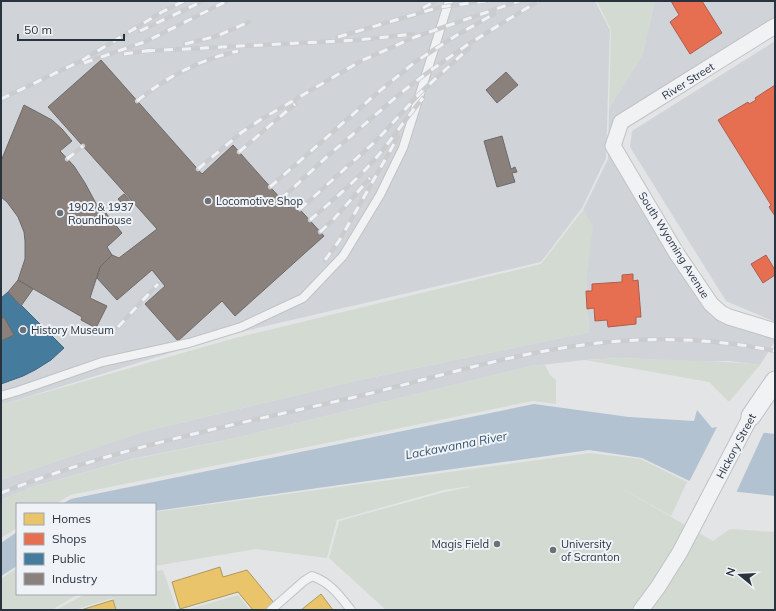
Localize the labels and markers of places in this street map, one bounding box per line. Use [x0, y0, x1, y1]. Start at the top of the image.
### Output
place label: Locomotive Shop [216, 194, 303, 208]
marker: Locomotive Shop [203, 196, 213, 206]
place label: 1902 & 1937 Roundhouse [68, 200, 134, 227]
marker: 1902 & 1937 Roundhouse [55, 208, 65, 218]
place label: History Museum [31, 323, 114, 337]
marker: History Museum [18, 325, 28, 335]
place label: Magis Field [431, 537, 489, 551]
place label: University of Scranton [561, 537, 620, 564]
marker: Magis Field [492, 539, 502, 549]
marker: University of Scranton [548, 545, 558, 555]

